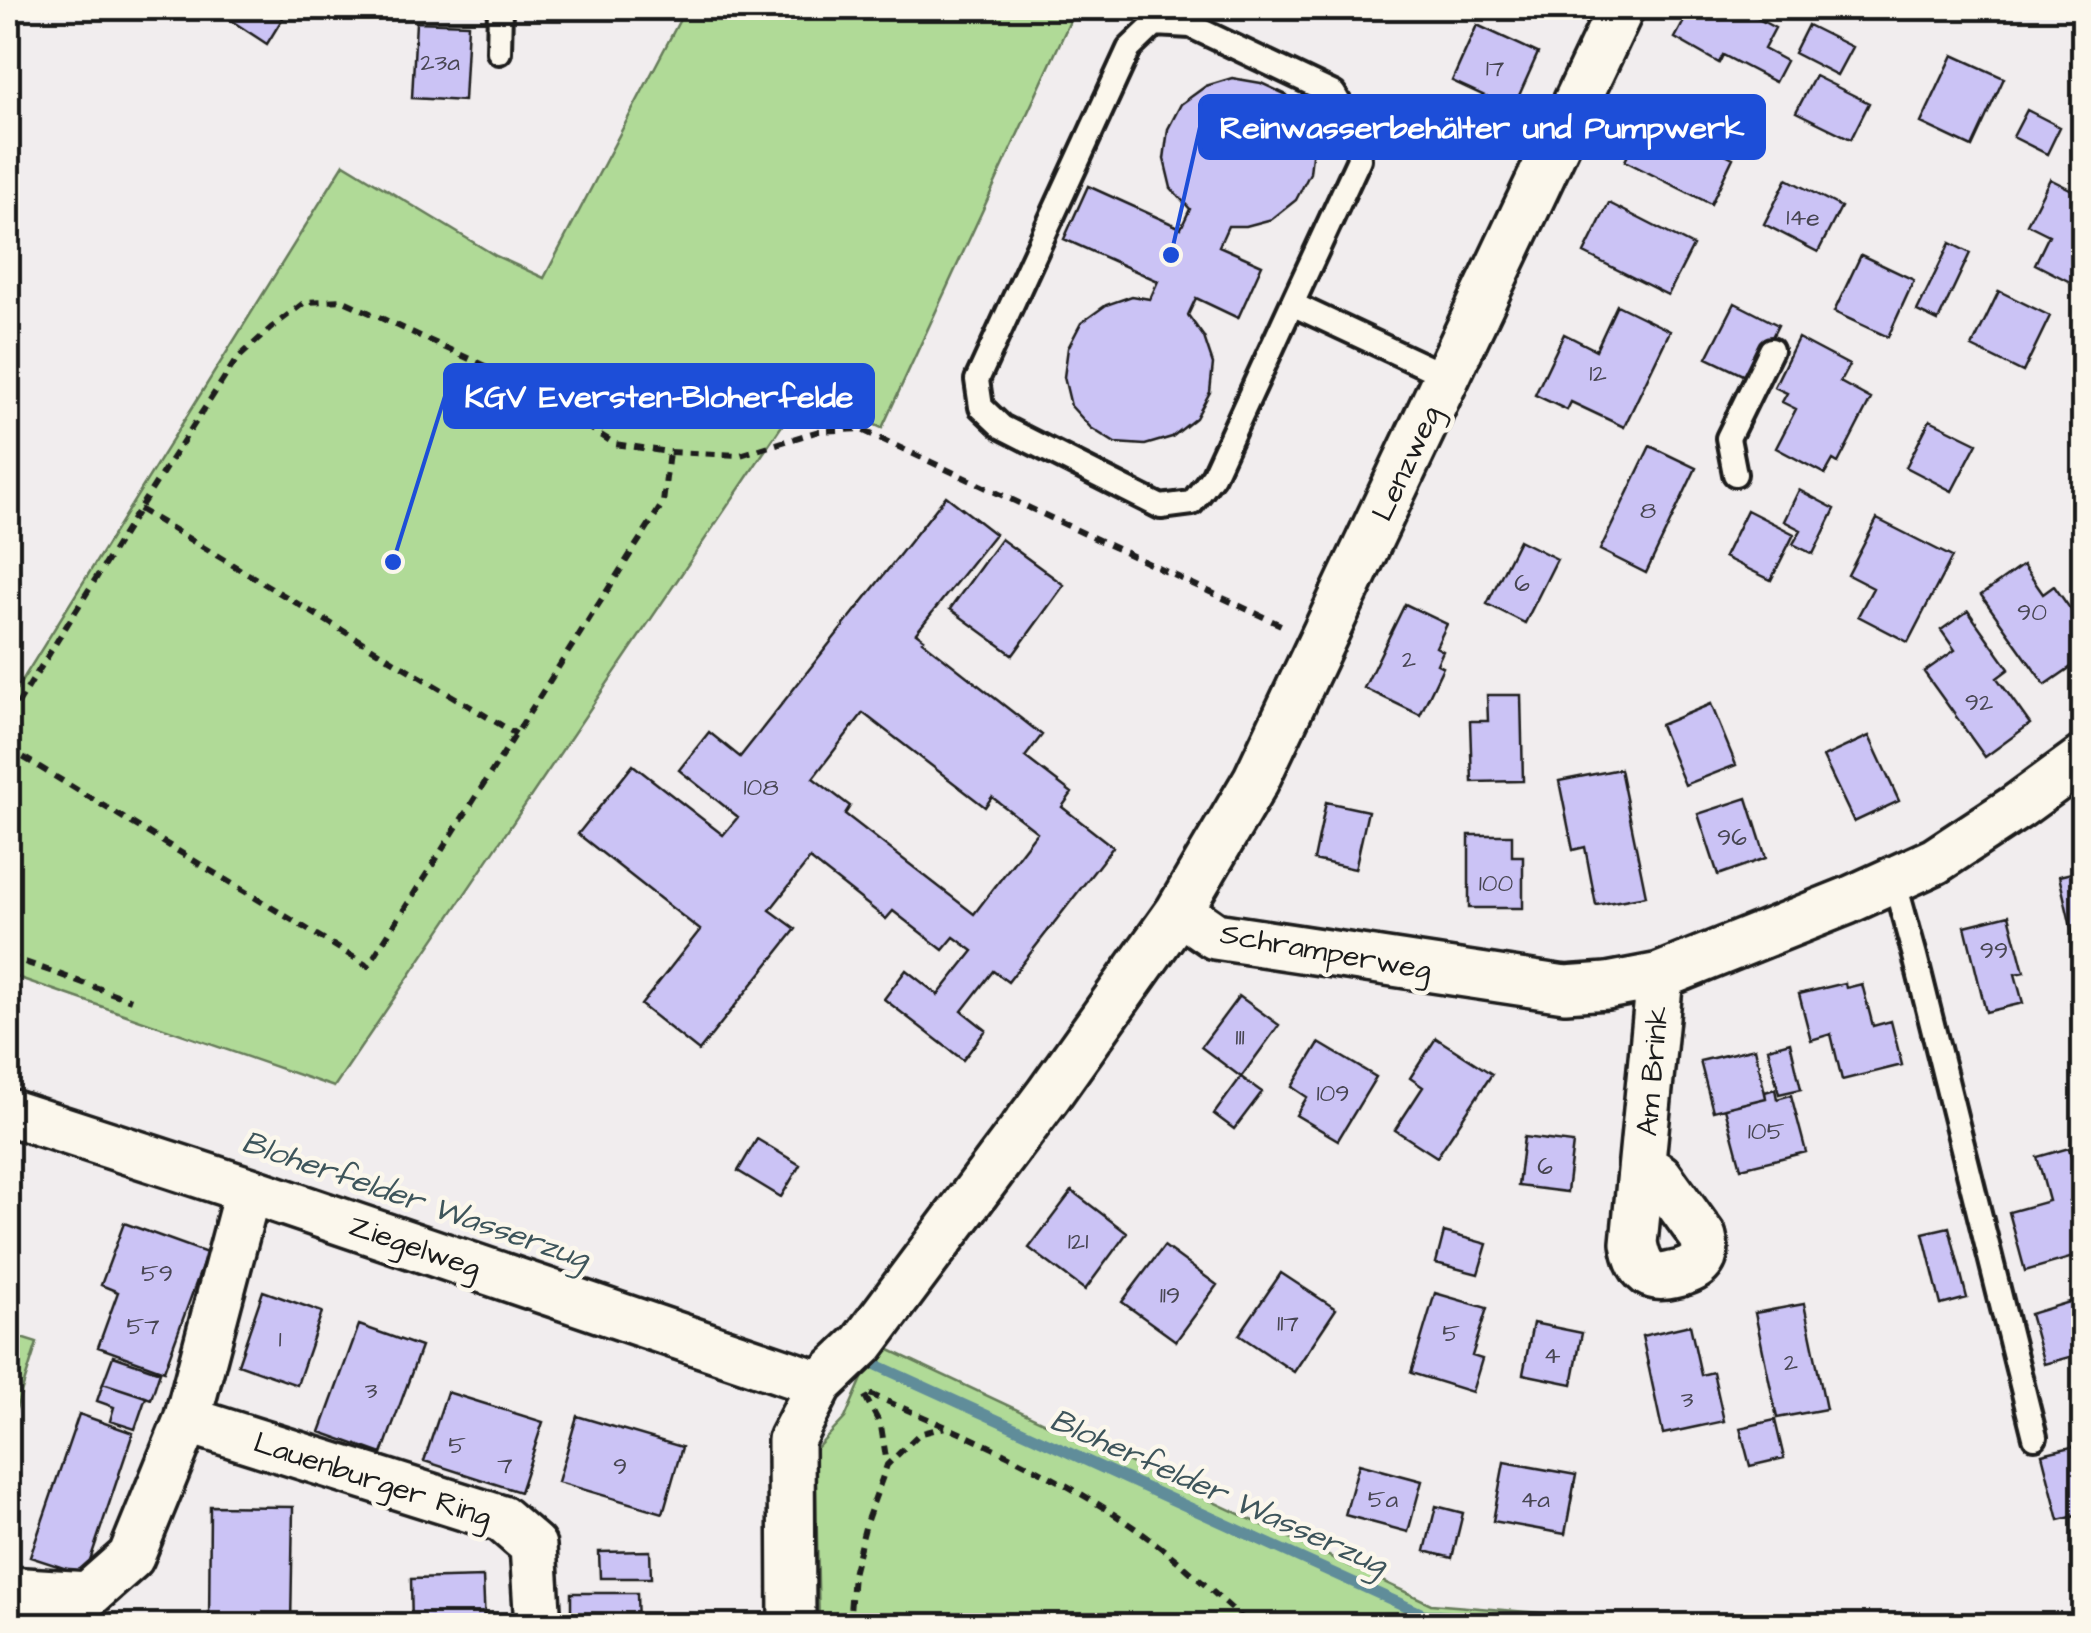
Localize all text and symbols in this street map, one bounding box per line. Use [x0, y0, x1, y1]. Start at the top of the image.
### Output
house number: 23a [420, 45, 460, 80]
house number: 17 [1486, 51, 1504, 86]
callout: Reinwasserbehälter und Pumpwerk [1200, 96, 1764, 158]
text: Reinwasserbehälter und Pumpwerk [1220, 106, 1745, 151]
house number: 14e [1786, 200, 1820, 235]
house number: 12 [1589, 356, 1607, 391]
callout: KGV Eversten-Bloherfelde [445, 365, 873, 427]
text: KGV Eversten-Bloherfelde [465, 375, 853, 420]
street label: Lenzweg [1362, 399, 1453, 528]
house number: 8 [1640, 493, 1656, 528]
house number: 6 [1514, 566, 1530, 601]
house number: 90 [2017, 595, 2047, 630]
house number: 2 [1402, 642, 1416, 677]
house number: 92 [1965, 685, 1993, 720]
house number: 108 [743, 770, 779, 805]
house number: 96 [1717, 820, 1747, 855]
house number: 100 [1479, 866, 1514, 901]
street label: Schramperweg [1217, 913, 1435, 992]
house number: 99 [1980, 933, 2008, 968]
street label: Am Brink [1626, 1004, 1680, 1138]
house number: 111 [1235, 1020, 1245, 1055]
house number: 109 [1316, 1076, 1350, 1111]
house number: 105 [1748, 1114, 1785, 1149]
water label: Bloherfelder Wasserzug [236, 1120, 597, 1283]
house number: 6 [1537, 1149, 1553, 1184]
street label: Ziegelweg [343, 1205, 486, 1290]
house number: 121 [1068, 1224, 1088, 1259]
house number: 59 [141, 1256, 173, 1291]
house number: 119 [1160, 1278, 1180, 1313]
house number: 117 [1277, 1306, 1299, 1341]
house number: 57 [126, 1309, 160, 1344]
house number: 5 [1442, 1316, 1460, 1351]
house number: 1 [278, 1322, 282, 1357]
house number: 4 [1543, 1338, 1561, 1373]
house number: 2 [1784, 1345, 1798, 1380]
house number: 3 [365, 1373, 378, 1408]
house number: 3 [1681, 1382, 1694, 1417]
water label: Bloherfelder Wasserzug [1042, 1398, 1396, 1589]
street label: Lauenburger Ring [248, 1422, 497, 1539]
house number: 5 [448, 1428, 466, 1463]
house number: 7 [497, 1448, 513, 1483]
house number: 9 [613, 1449, 627, 1484]
house number: 5a [1368, 1482, 1398, 1517]
house number: 4a [1520, 1482, 1550, 1517]

